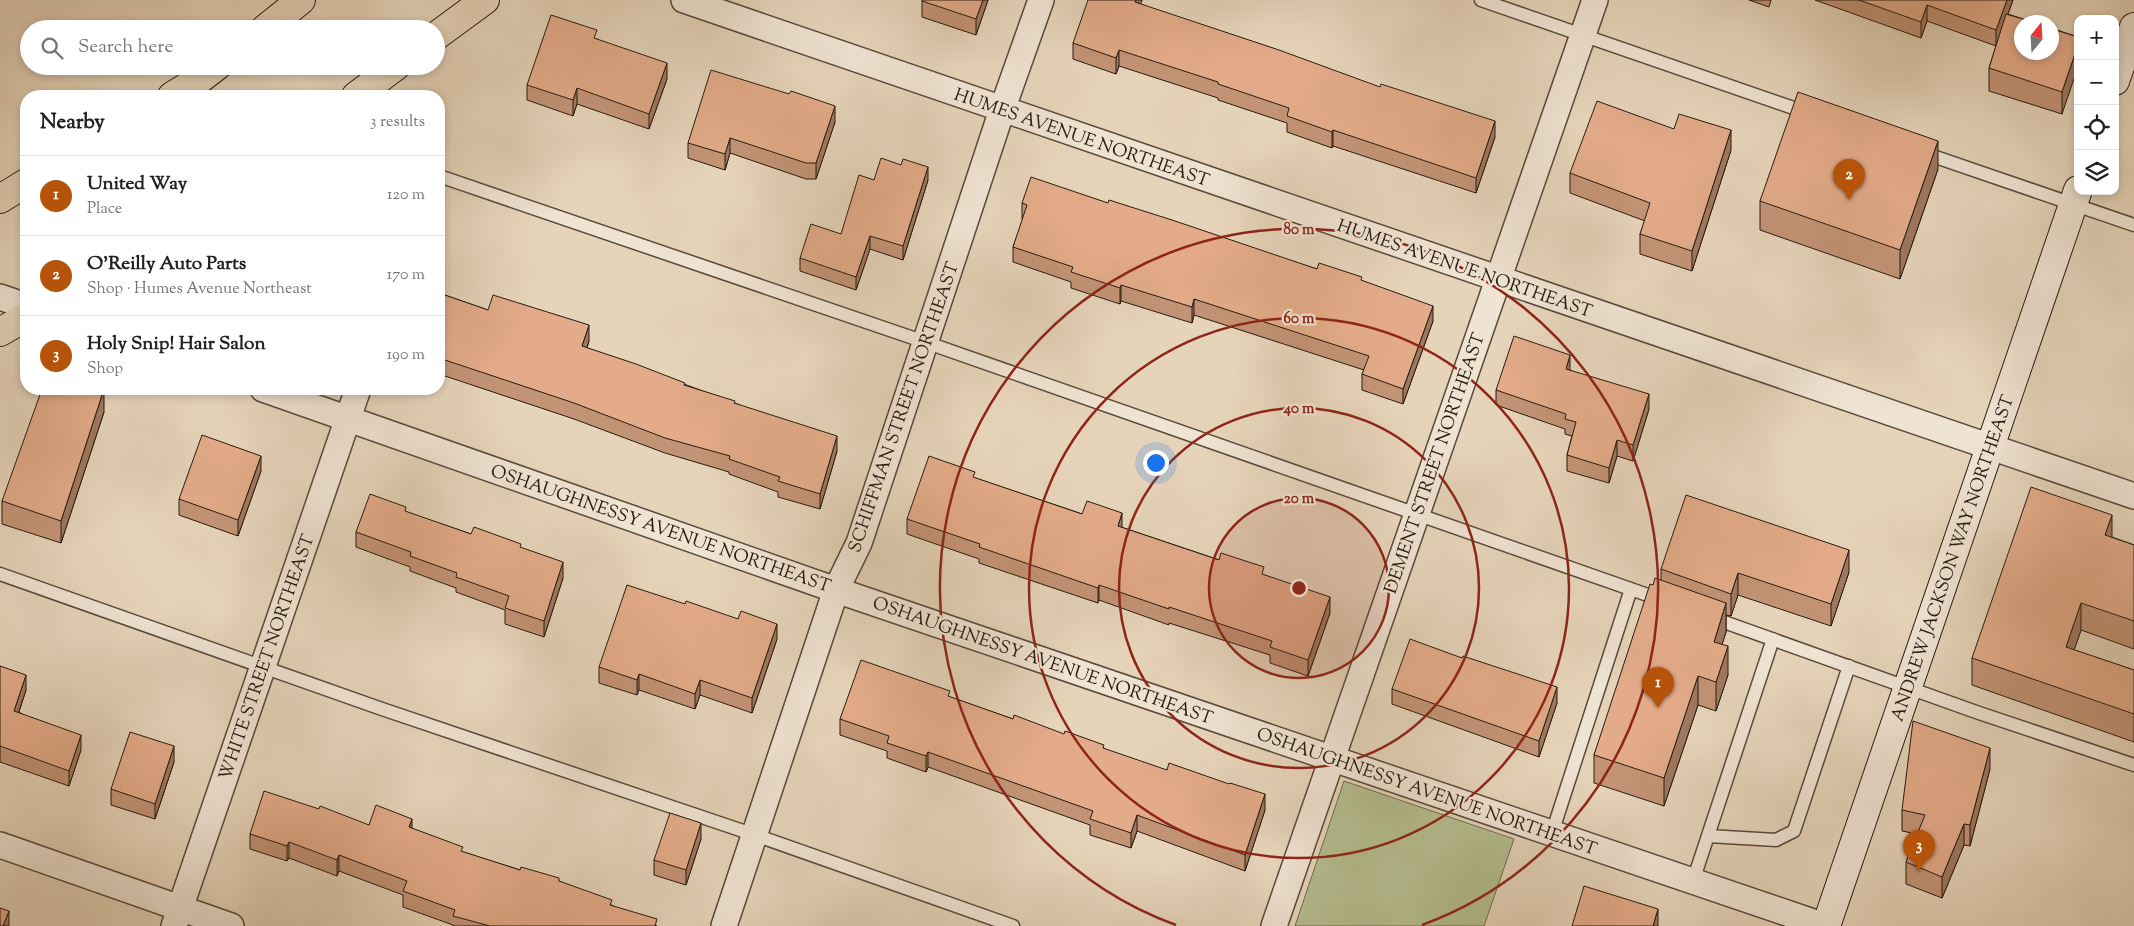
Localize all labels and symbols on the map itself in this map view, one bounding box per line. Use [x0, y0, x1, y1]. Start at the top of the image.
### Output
north arrow [2014, 15, 2059, 60]
street label: HUMES AVENUE NORTHEAST [950, 83, 1213, 195]
pin: 2 [1833, 159, 1865, 200]
street label: HUMES AVENUE NORTHEAST [1333, 214, 1596, 326]
text: 80 m [1283, 220, 1315, 241]
street label: SCHIFFMAN STREET NORTHEAST [843, 259, 967, 556]
text: 60 m [1284, 309, 1315, 330]
street label: DEMENT STREET NORTHEAST [1379, 329, 1493, 598]
street label: ANDREW JACKSON WAY NORTHEAST [1886, 392, 2022, 725]
text: 40 m [1283, 399, 1315, 420]
your location [1143, 450, 1169, 476]
street label: OSHAUGHNESSY AVENUE NORTHEAST [487, 459, 834, 601]
text: 20 m [1284, 489, 1315, 510]
street label: WHITE STREET NORTHEAST [214, 531, 322, 784]
centre of rings [1290, 579, 1308, 597]
street label: OSHAUGHNESSY AVENUE NORTHEAST [869, 591, 1216, 733]
pin: 1 [1642, 667, 1674, 708]
street label: OSHAUGHNESSY AVENUE NORTHEAST [1253, 722, 1600, 864]
pin: 3 [1903, 830, 1935, 871]

